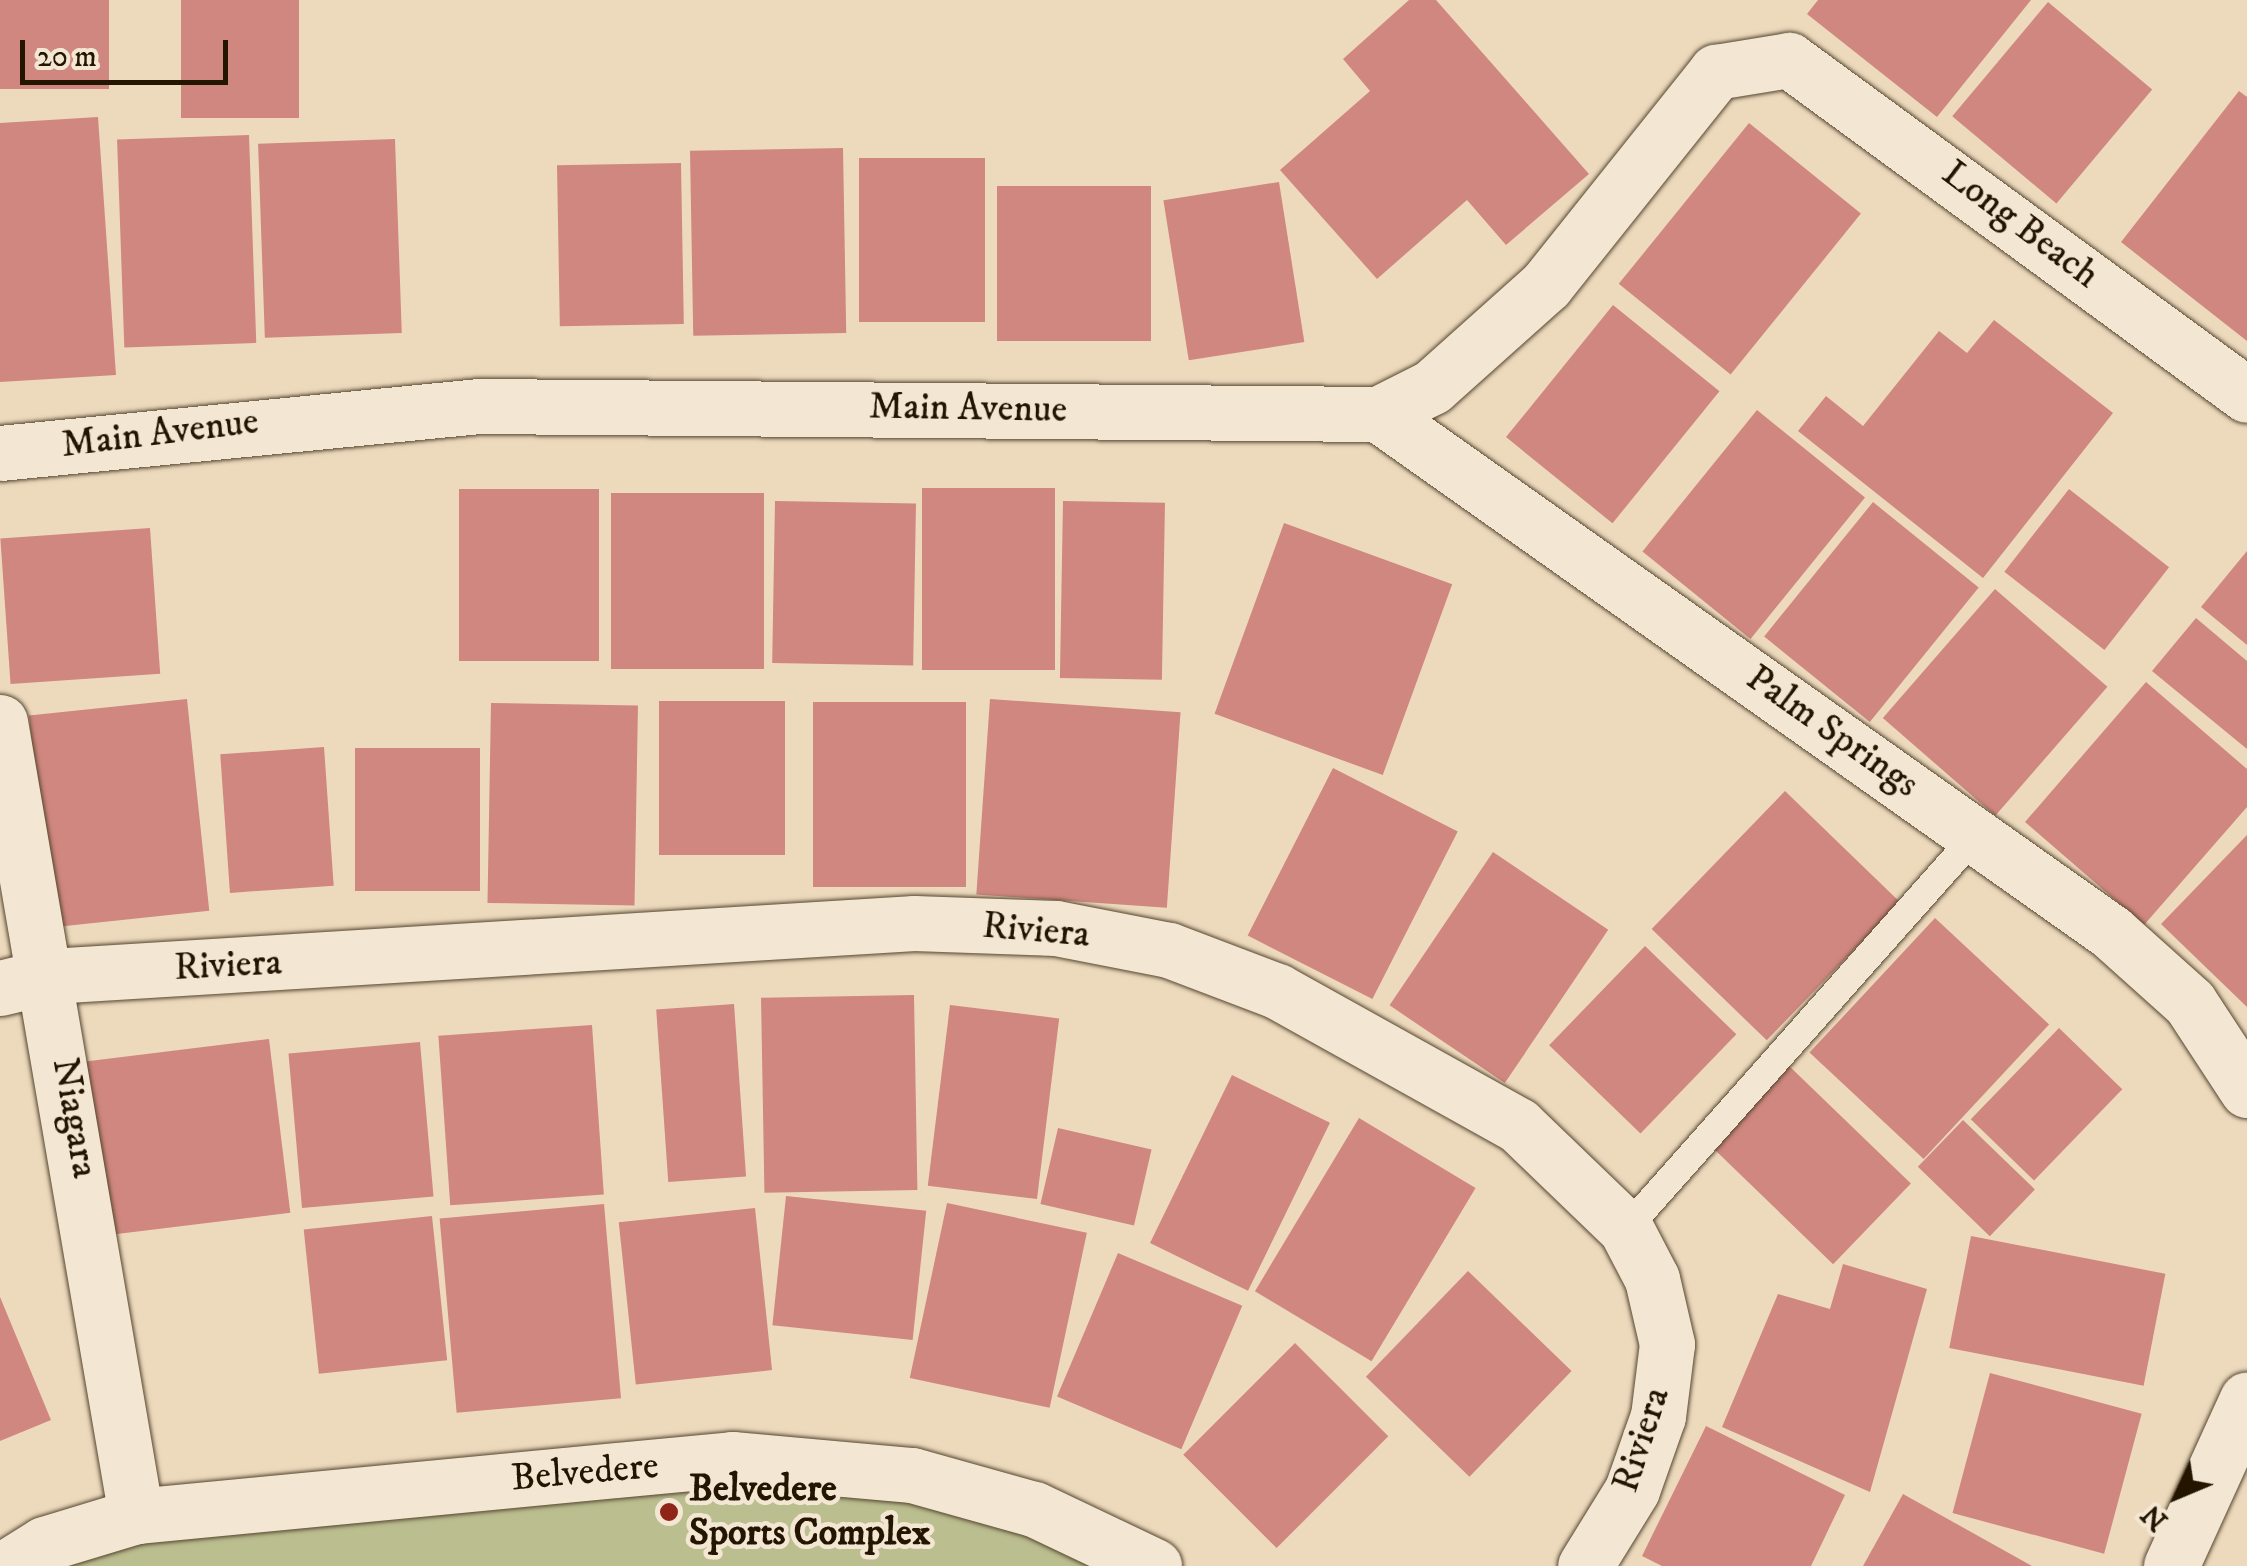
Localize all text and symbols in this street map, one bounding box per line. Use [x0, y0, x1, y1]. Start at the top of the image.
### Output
scale bar [25, 20, 232, 82]
text: 20 m [37, 39, 97, 76]
street label: Long Beach [1933, 151, 2107, 299]
street label: Main Avenue [868, 384, 1068, 434]
street label: Main Avenue [59, 399, 261, 469]
street label: Palm Springs [1737, 656, 1927, 808]
street label: Riviera [980, 904, 1092, 958]
street label: Riviera [173, 940, 283, 992]
street label: Niagara [41, 1054, 107, 1182]
street label: Riviera [1604, 1382, 1680, 1498]
street label: Belvedere [509, 1444, 661, 1502]
north arrow [2127, 1446, 2227, 1546]
place label: Belvedere Sports Complex [689, 1467, 930, 1556]
text: N [2134, 1497, 2176, 1538]
marker: Belvedere Sports Complex [658, 1501, 680, 1523]

